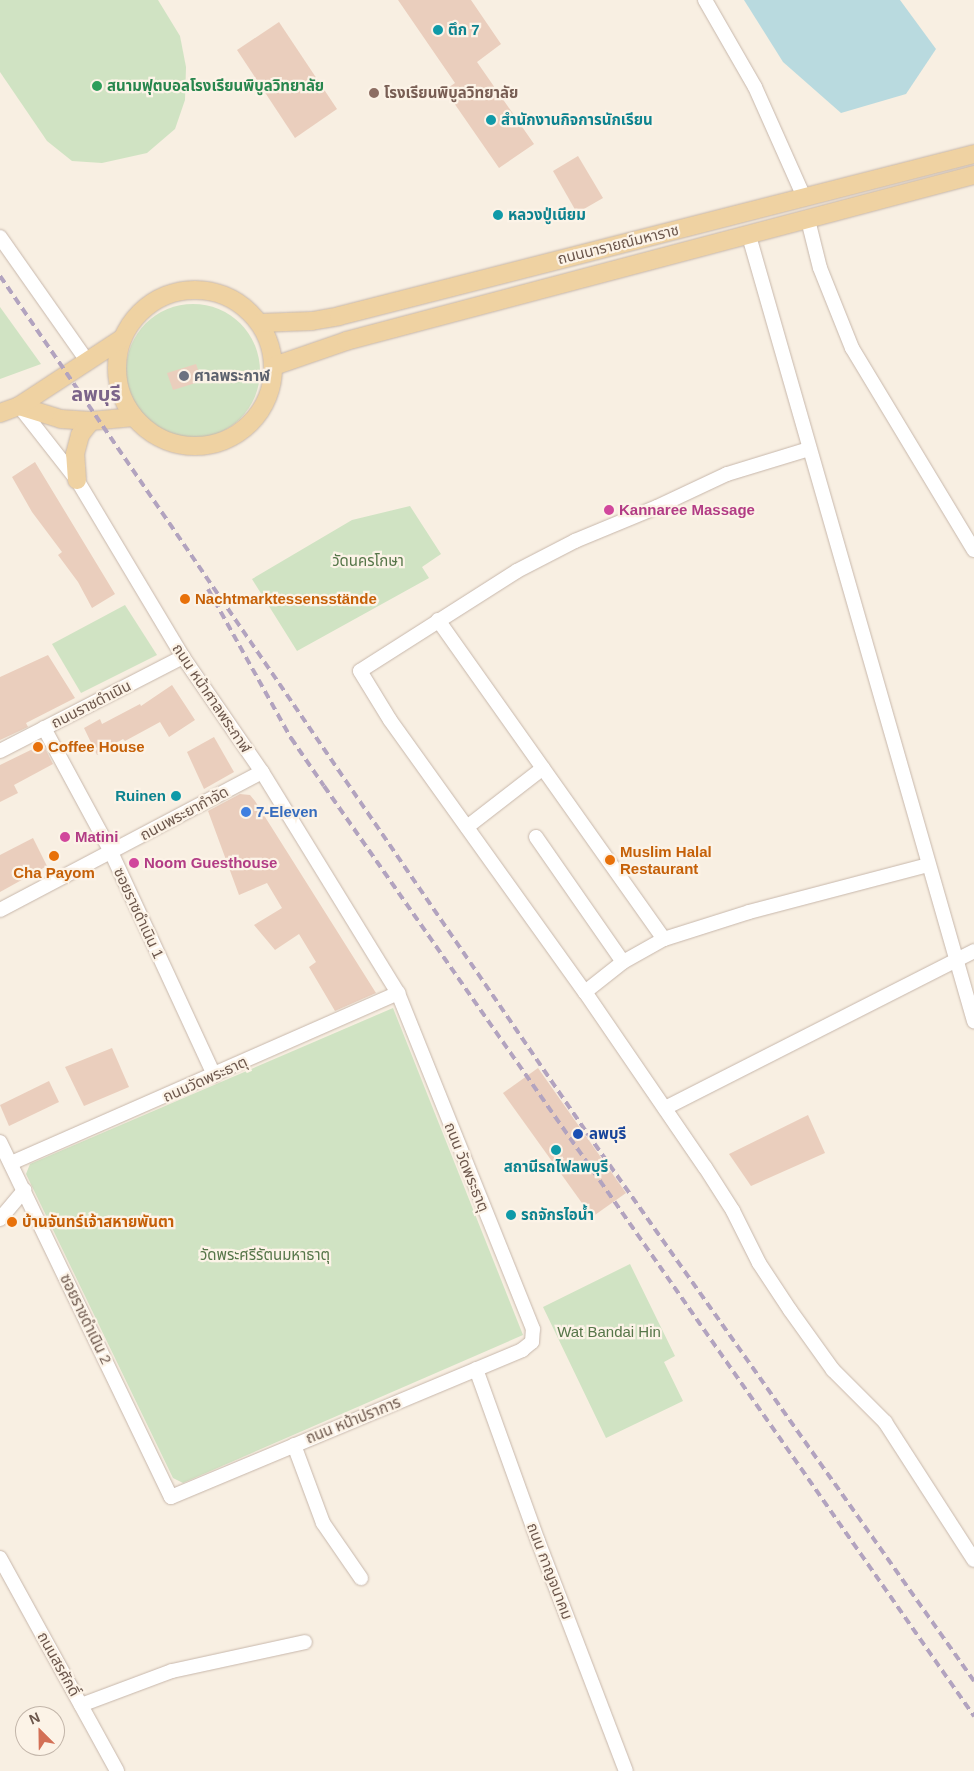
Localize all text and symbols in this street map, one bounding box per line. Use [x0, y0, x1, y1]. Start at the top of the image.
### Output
place label: ตึก 7 [448, 21, 480, 39]
marker: ตึก 7 [432, 24, 444, 36]
place label: สนามฟุตบอลโรงเรียนพิบูลวิทยาลัย [107, 77, 324, 95]
marker: สนามฟุตบอลโรงเรียนพิบูลวิทยาลัย [91, 80, 103, 92]
place label: โรงเรียนพิบูลวิทยาลัย [384, 84, 518, 102]
marker: โรงเรียนพิบูลวิทยาลัย [368, 87, 380, 99]
place label: สำนักงานกิจการนักเรียน [501, 111, 653, 129]
marker: สำนักงานกิจการนักเรียน [485, 114, 497, 126]
place label: หลวงปู่เนียม [508, 206, 586, 224]
marker: หลวงปู่เนียม [492, 209, 504, 221]
street label: ถนนนารายณ์มหาราช [555, 220, 681, 268]
place label: ศาลพระกาฬ [194, 367, 270, 385]
marker: ศาลพระกาฬ [178, 370, 190, 382]
district label: ลพบุรี [71, 382, 121, 406]
place label: Kannaree Massage [619, 501, 755, 519]
marker: Kannaree Massage [603, 504, 615, 516]
park label: วัดนครโกษา [332, 552, 404, 570]
place label: Nachtmarktessensstände [195, 590, 377, 608]
marker: Nachtmarktessensstände [179, 593, 191, 605]
street label: ถนน หน้าศาลพระกาฬ [169, 640, 255, 756]
street label: ถนนราชดำเนิน [48, 676, 134, 732]
place label: Coffee House [48, 738, 145, 756]
marker: Coffee House [32, 741, 44, 753]
street label: ถนนพระยากำจัด [137, 782, 231, 844]
place label: Ruinen [115, 787, 166, 805]
marker: Ruinen [170, 790, 182, 802]
place label: 7-Eleven [256, 803, 318, 821]
marker: 7-Eleven [240, 806, 252, 818]
place label: Matini [75, 828, 118, 846]
marker: Matini [59, 831, 71, 843]
place label: Muslim Halal Restaurant [620, 842, 712, 877]
marker: Cha Payom [48, 850, 60, 862]
place label: Noom Guesthouse [144, 854, 277, 872]
marker: Muslim Halal Restaurant [604, 854, 616, 866]
marker: Noom Guesthouse [128, 857, 140, 869]
place label: Cha Payom [13, 864, 95, 882]
street label: ซอยราชดำเนิน 1 [110, 865, 168, 961]
street label: ถนนวัดพระธาตุ [160, 1052, 250, 1106]
street label: ถนน วัดพระธาตุ [441, 1120, 493, 1214]
place label: ลพบุรี [589, 1125, 626, 1143]
marker: ลพบุรี [571, 1127, 585, 1141]
marker: สถานีรถไฟลพบุรี [550, 1144, 562, 1156]
place label: สถานีรถไฟลพบุรี [504, 1158, 608, 1176]
place label: รถจักรไอน้ำ [521, 1206, 594, 1224]
marker: รถจักรไอน้ำ [505, 1209, 517, 1221]
place label: บ้านจันทร์เจ้าสหายพันตา [22, 1213, 174, 1231]
marker: บ้านจันทร์เจ้าสหายพันตา [6, 1216, 18, 1228]
park label: วัดพระศรีรัตนมหาธาตุ [200, 1246, 330, 1264]
street label: ซอยราชดำเนิน 2 [56, 1271, 116, 1367]
park label: Wat Bandai Hin [557, 1323, 661, 1341]
street label: ถนน หน้าปราการ [303, 1393, 403, 1447]
street label: ถนน กาญจนาคม [523, 1520, 577, 1622]
street label: ถนนสรศักดิ์ [34, 1629, 84, 1699]
north arrow [15, 1706, 65, 1756]
text: N [27, 1709, 42, 1727]

